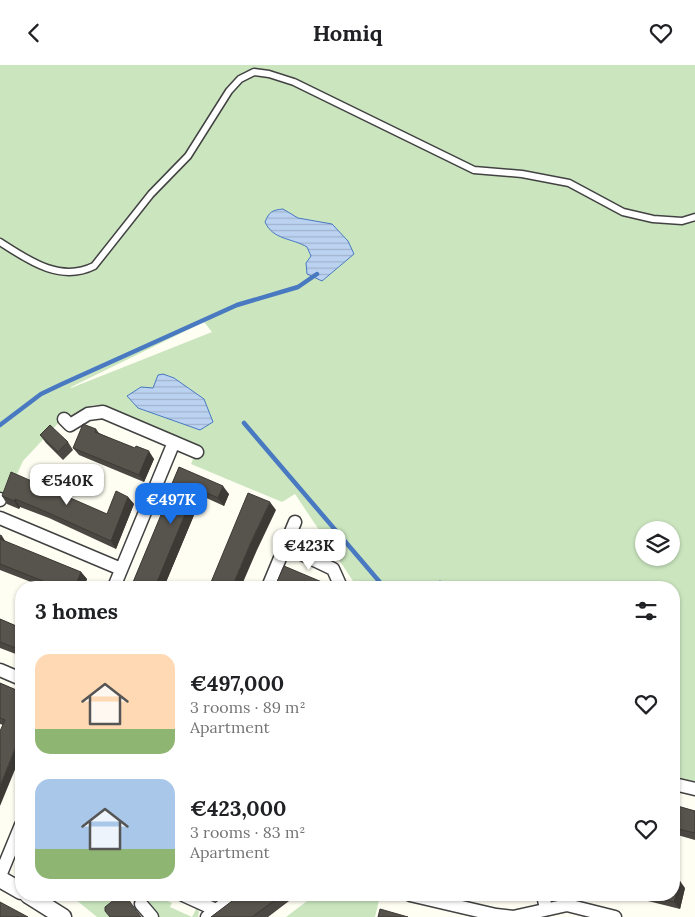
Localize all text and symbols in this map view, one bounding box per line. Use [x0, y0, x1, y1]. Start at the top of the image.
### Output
icon: back [20, 19, 48, 47]
text: Homiq [313, 19, 382, 47]
icon: heart [647, 19, 675, 47]
pin: €540K [32, 463, 102, 506]
text: €540K [41, 470, 93, 490]
pin: €497K [136, 483, 206, 525]
text: €497K [146, 489, 196, 509]
map controls [635, 521, 680, 566]
button: layers [635, 521, 680, 566]
pin: €423K [274, 529, 344, 571]
text: €423K [284, 535, 334, 555]
icon: filters [632, 597, 660, 625]
text: 3 homes [35, 598, 118, 625]
text: €497,000 [190, 670, 284, 697]
icon: home [75, 674, 135, 734]
icon: heart [632, 690, 660, 718]
text: 3 rooms · 89 m² [190, 697, 306, 717]
text: Apartment [190, 717, 270, 737]
text: €423,000 [190, 795, 286, 822]
icon: home [75, 799, 135, 859]
icon: heart [632, 815, 660, 843]
text: 3 rooms · 83 m² [190, 822, 305, 842]
text: Apartment [190, 842, 270, 862]

